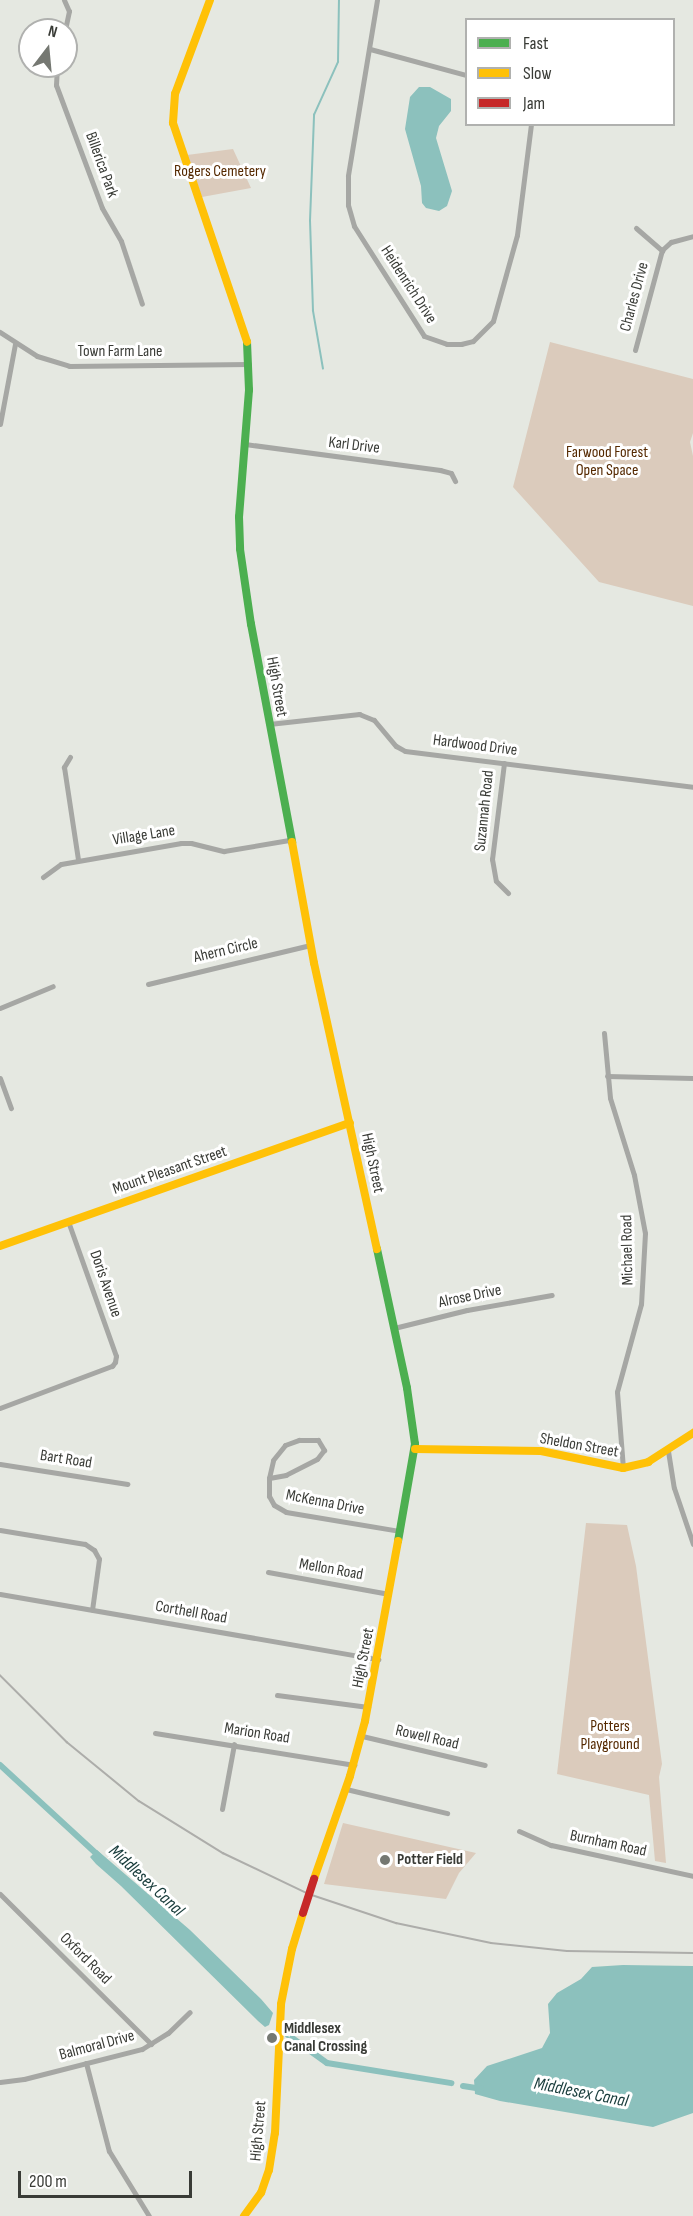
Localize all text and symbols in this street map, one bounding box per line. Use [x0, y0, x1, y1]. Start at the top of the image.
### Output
north arrow [18, 18, 78, 78]
legend [465, 18, 675, 126]
text: N [46, 22, 59, 42]
text: Fast [523, 33, 548, 54]
text: Slow [523, 63, 552, 84]
text: Jam [523, 93, 545, 114]
street label: Billerica Park [80, 130, 122, 200]
park label: Rogers Cemetery [174, 162, 266, 182]
street label: Heidenrich Drive [376, 243, 440, 327]
street label: Charles Drive [617, 260, 653, 334]
street label: Town Farm Lane [77, 342, 163, 362]
street label: Karl Drive [327, 433, 381, 459]
park label: Farwood Forest Open Space [566, 443, 648, 481]
street label: High Street [261, 655, 291, 719]
street label: Hardwood Drive [432, 731, 518, 761]
street label: Suzannah Road [471, 770, 499, 852]
street label: Village Lane [111, 822, 177, 850]
street label: Ahern Circle [192, 934, 260, 968]
street label: High Street [356, 1131, 388, 1195]
street label: Mount Pleasant Street [110, 1142, 230, 1200]
street label: Michael Road [618, 1215, 638, 1285]
street label: Doris Avenue [85, 1248, 125, 1320]
street label: Alrose Drive [437, 1281, 503, 1313]
street label: Sheldon Street [538, 1430, 620, 1462]
street label: Bart Road [39, 1446, 93, 1474]
street label: McKenna Drive [284, 1486, 366, 1520]
street label: Mellon Road [298, 1555, 364, 1585]
street label: Corthell Road [154, 1597, 228, 1629]
street label: High Street [349, 1626, 379, 1690]
park label: Potters Playground [580, 1717, 640, 1755]
street label: Marion Road [223, 1719, 291, 1749]
street label: Rowell Road [394, 1721, 460, 1755]
street label: Burnham Road [568, 1827, 648, 1861]
water label: Middlesex Canal [104, 1841, 188, 1921]
place label: Potter Field [397, 1850, 463, 1870]
marker: Potter Field [378, 1853, 392, 1867]
street label: Oxford Road [55, 1929, 115, 1989]
place label: Middlesex Canal Crossing [284, 2019, 367, 2057]
street label: Balmoral Drive [57, 2027, 137, 2065]
marker: Middlesex Canal Crossing [265, 2031, 279, 2045]
water label: Middlesex Canal [532, 2073, 630, 2113]
street label: High Street [247, 2100, 271, 2162]
scale bar [21, 2159, 195, 2197]
text: 200 m [29, 2171, 67, 2192]

